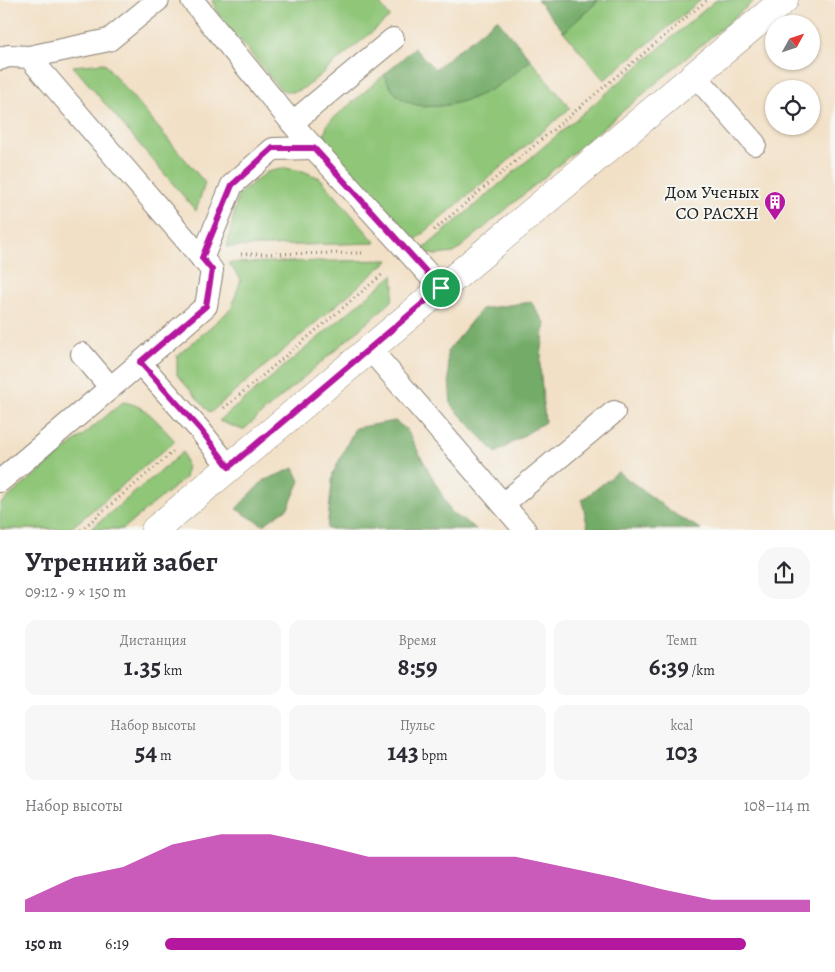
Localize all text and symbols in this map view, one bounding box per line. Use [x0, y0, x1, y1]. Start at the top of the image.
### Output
north arrow [765, 15, 820, 70]
map controls [765, 15, 820, 135]
button: locate [765, 80, 820, 135]
place label: Дом Ученых СО РАСХН [665, 180, 759, 225]
building icon: Дом Ученых СО РАСХН [763, 190, 787, 221]
pin [420, 267, 462, 309]
icon: arrive [427, 274, 455, 302]
text: Утренний забег [25, 543, 218, 581]
button: share [758, 547, 810, 599]
text: 09:12 · 9 × 150 m [25, 581, 126, 603]
text: Дистанция [120, 631, 187, 650]
text: Время [398, 631, 437, 650]
text: Темп [667, 631, 697, 650]
text: 1.35 [124, 650, 161, 684]
text: 8:59 [397, 650, 438, 684]
text: 6:39 [649, 650, 689, 684]
text: km [161, 661, 182, 680]
text: /km [689, 661, 715, 680]
text: Набор высоты [110, 716, 196, 735]
text: Пульс [400, 716, 435, 735]
text: kcal [671, 716, 693, 735]
text: 54 [135, 735, 157, 769]
text: 143 [387, 735, 419, 769]
text: 103 [666, 735, 698, 769]
text: m [157, 746, 172, 765]
text: bpm [419, 746, 448, 765]
text: Набор высоты [25, 795, 123, 817]
text: 108–114 m [744, 795, 810, 817]
text: 150 m [25, 933, 62, 955]
text: 6:19 [105, 933, 129, 955]

